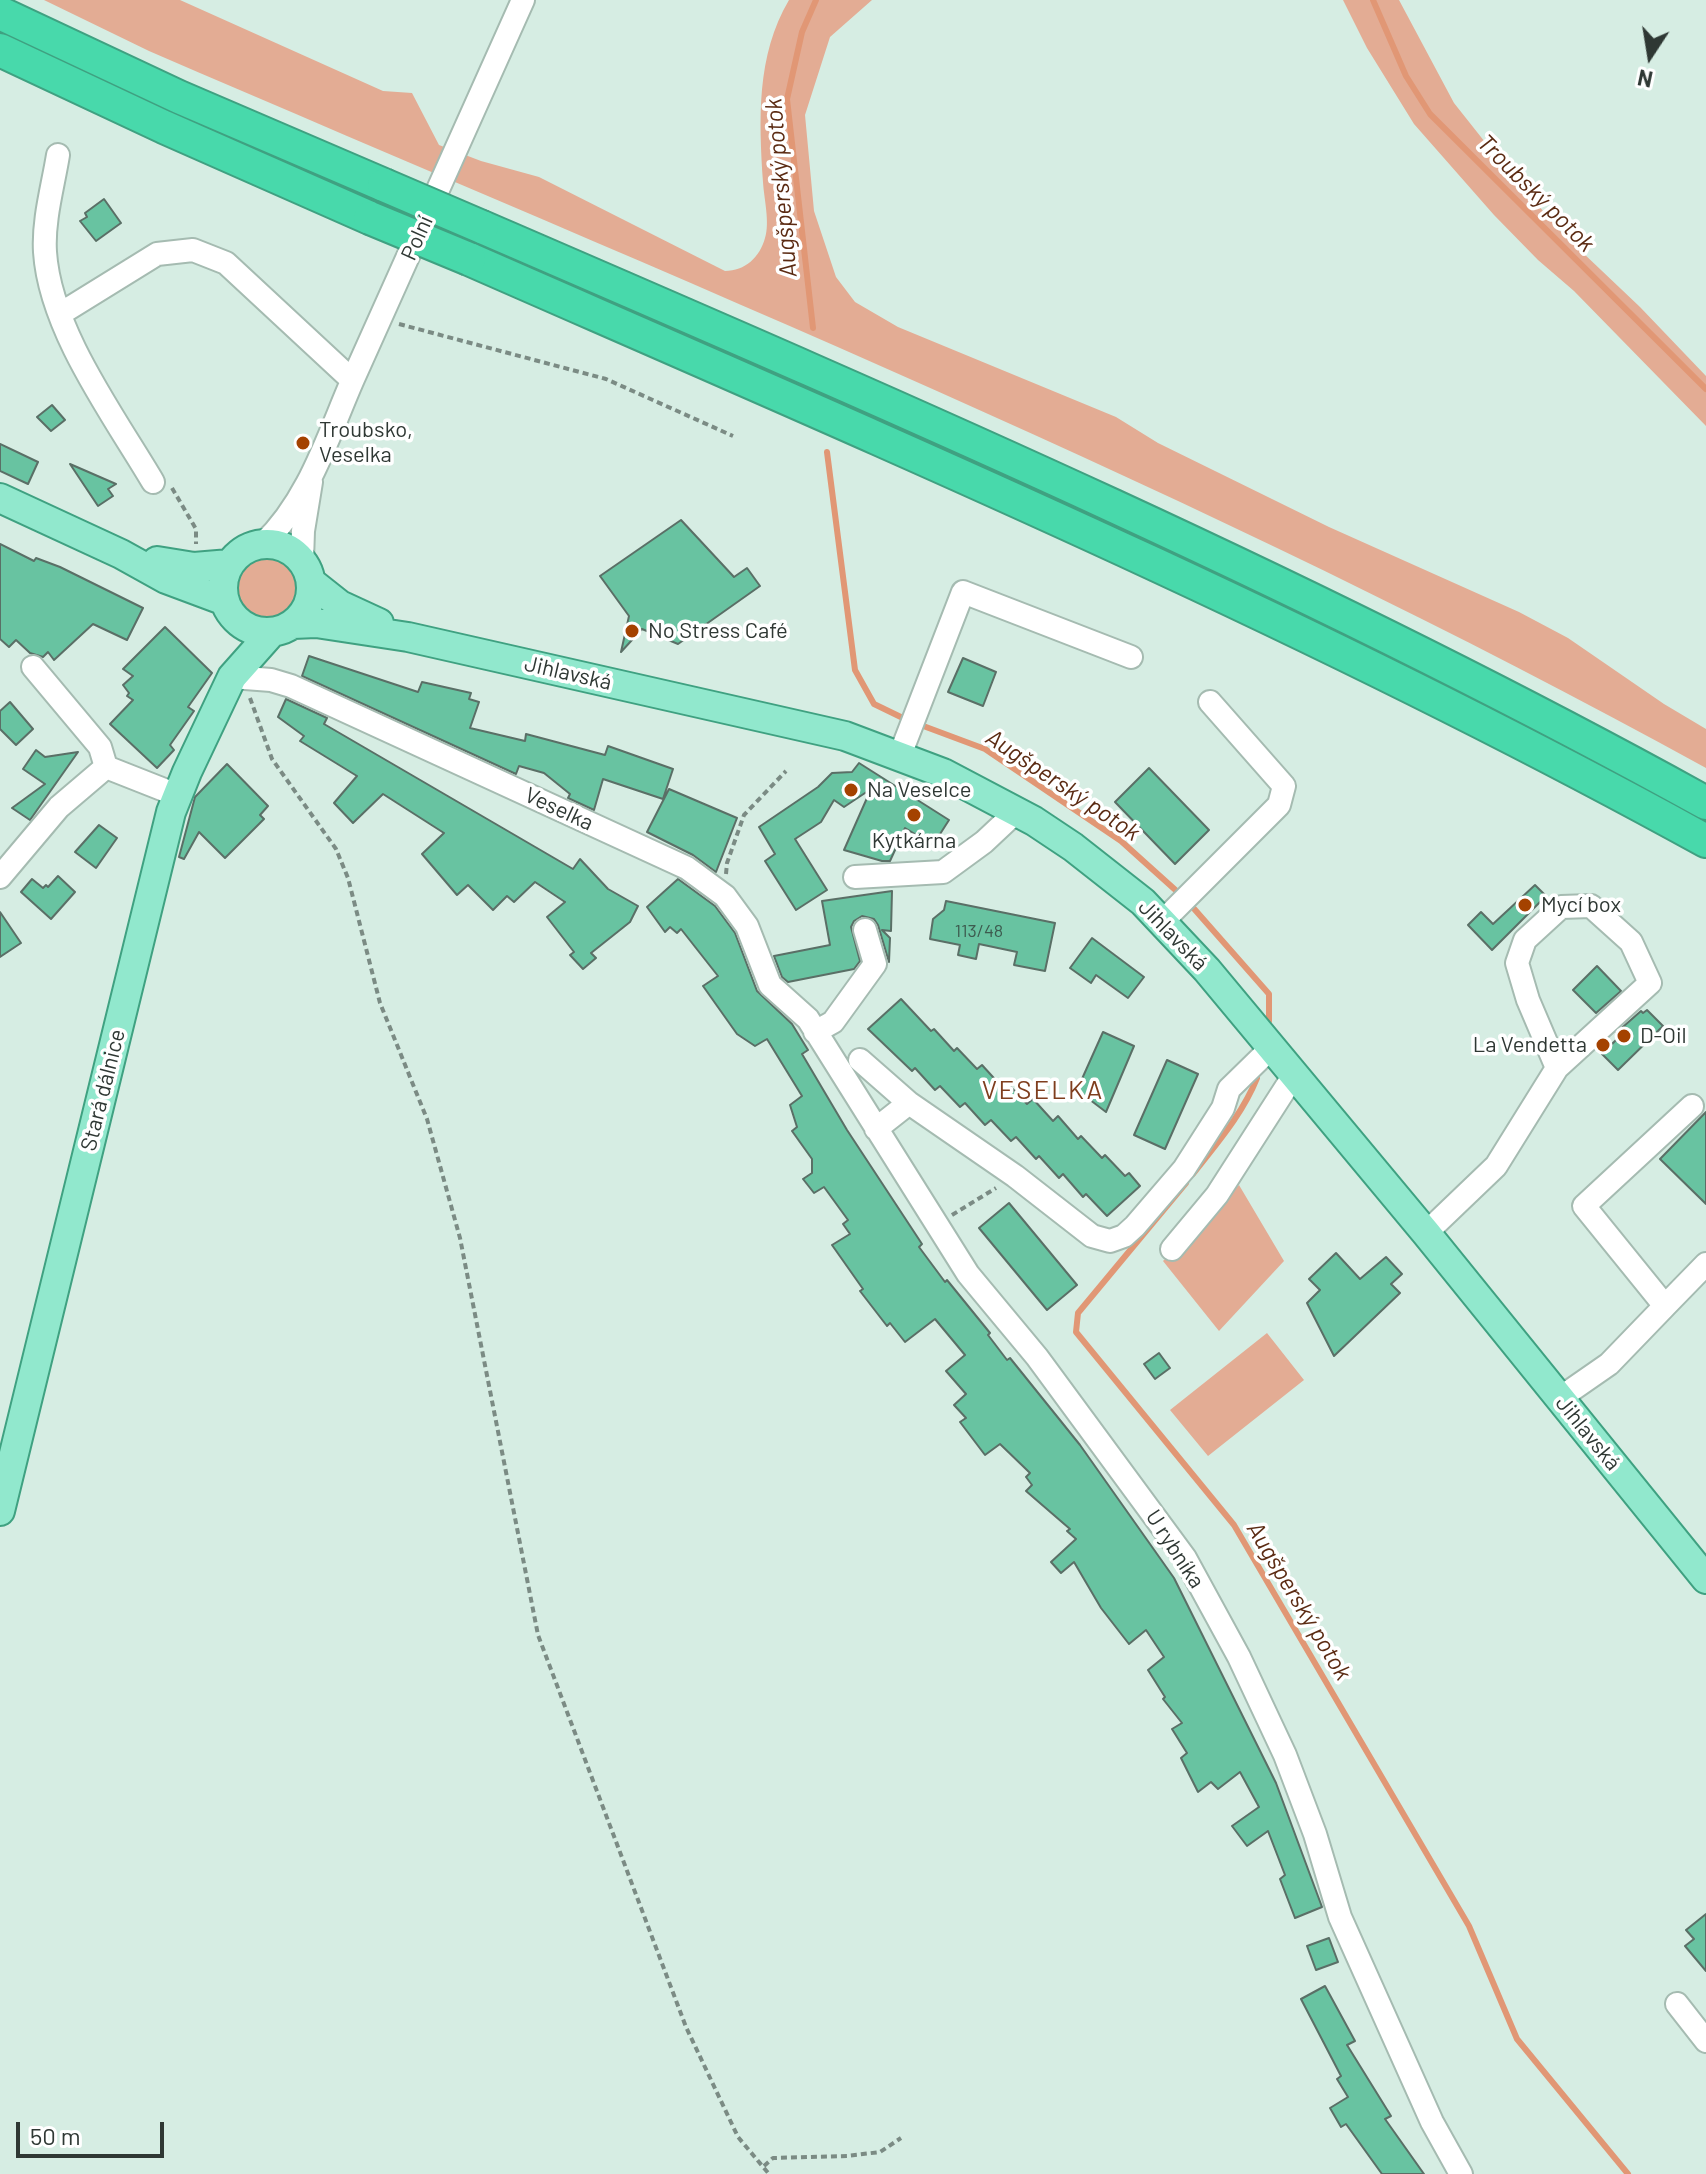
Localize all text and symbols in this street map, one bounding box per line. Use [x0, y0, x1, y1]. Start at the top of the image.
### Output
north arrow [1610, 16, 1690, 96]
text: N [1635, 65, 1655, 94]
water label: Augšperský potok [759, 97, 803, 279]
water label: Troubský potok [1471, 128, 1601, 258]
street label: Polní [396, 212, 438, 264]
place label: Troubsko, Veselka [319, 417, 413, 468]
marker: Troubsko, Veselka [294, 434, 312, 452]
place label: No Stress Café [648, 618, 788, 644]
marker: No Stress Café [623, 622, 641, 640]
street label: Jihlavská [522, 650, 614, 696]
water label: Augšperský potok [980, 723, 1146, 847]
place label: Na Veselce [867, 777, 971, 803]
marker: Na Veselce [842, 781, 860, 799]
street label: Veselka [520, 782, 598, 836]
marker: Kytkárna [905, 806, 923, 824]
place label: Kytkárna [872, 828, 956, 854]
place label: Mycí box [1541, 892, 1621, 918]
street label: Jihlavská [1133, 894, 1213, 976]
marker: Mycí box [1516, 896, 1534, 914]
house number: 113/48 [955, 920, 1003, 942]
place label: D-Oil [1640, 1023, 1687, 1049]
street label: Stará dálnice [75, 1026, 131, 1154]
marker: D-Oil [1615, 1027, 1633, 1045]
place label: La Vendetta [1473, 1032, 1587, 1058]
marker: La Vendetta [1594, 1036, 1612, 1054]
district label: VESELKA [982, 1074, 1104, 1106]
street label: Jihlavská [1550, 1390, 1626, 1476]
street label: U rybníka [1140, 1505, 1210, 1593]
water label: Augšperský potok [1240, 1517, 1358, 1685]
scale bar [20, 2106, 168, 2156]
text: 50 m [30, 2121, 81, 2150]

